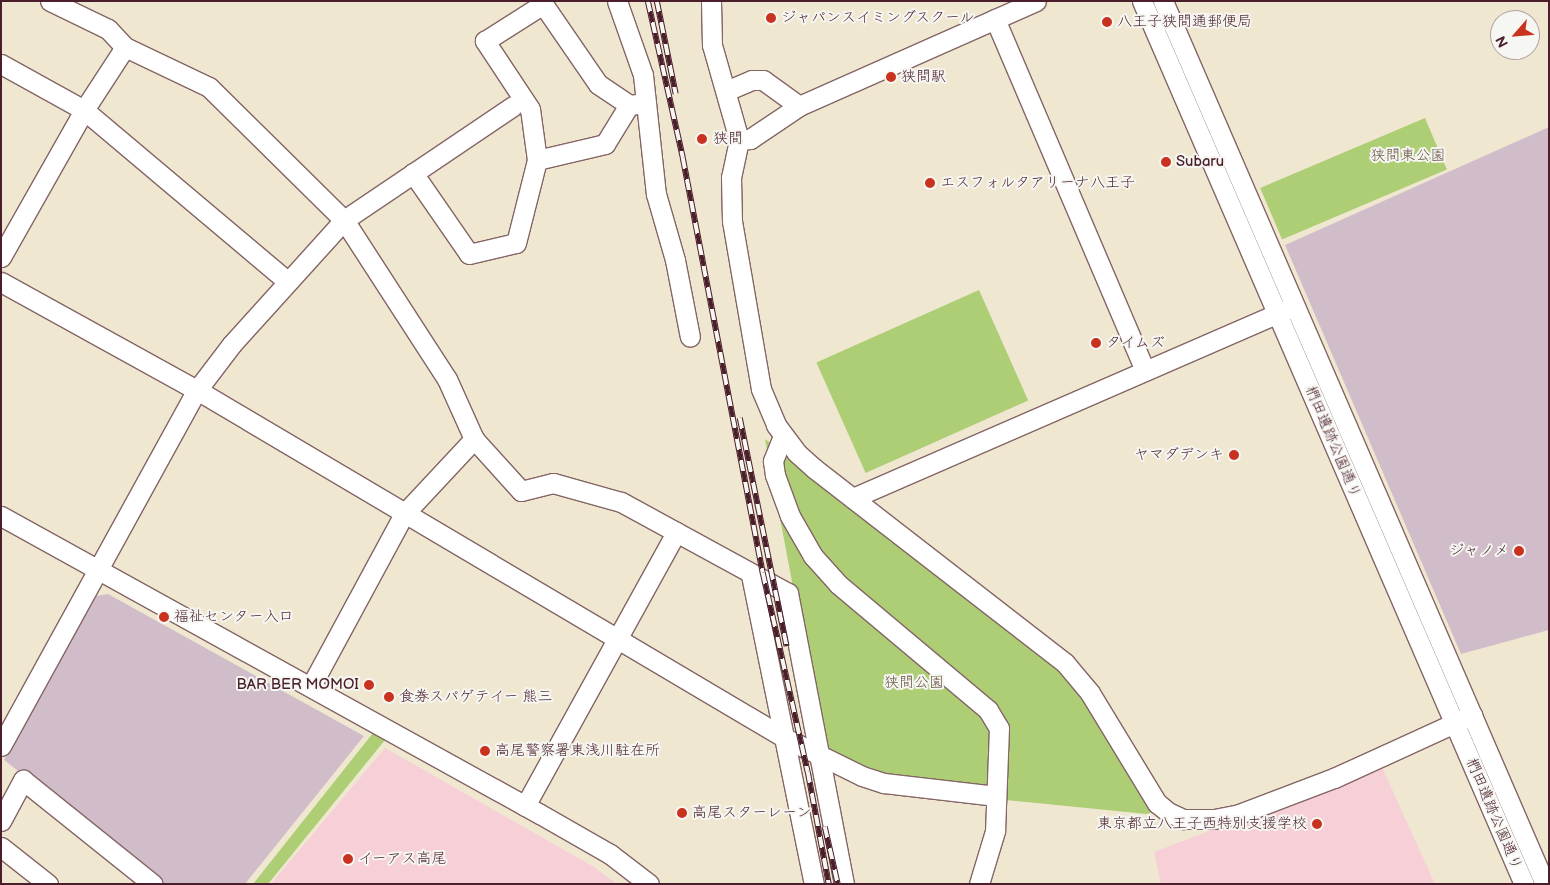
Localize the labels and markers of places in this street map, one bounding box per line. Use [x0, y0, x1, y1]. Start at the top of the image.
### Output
place label: ジャパンスイミングスクール [781, 9, 976, 27]
marker: ジャパンスイミングスクール [765, 12, 777, 24]
place label: 八王子狭間通郵便局 [1117, 13, 1252, 31]
marker: 八王子狭間通郵便局 [1101, 16, 1113, 28]
place label: 狭間駅 [901, 68, 946, 86]
marker: 狭間駅 [885, 71, 897, 83]
place label: 狭間 [713, 130, 743, 148]
marker: 狭間 [695, 132, 709, 146]
place label: Subaru [1176, 153, 1224, 171]
marker: Subaru [1160, 156, 1172, 168]
place label: エスフォルタアリーナ八王子 [940, 174, 1135, 192]
marker: エスフォルタアリーナ八王子 [924, 177, 936, 189]
place label: タイムズ [1106, 334, 1166, 352]
marker: タイムズ [1090, 337, 1102, 349]
place label: ヤマダデンキ [1134, 446, 1224, 464]
marker: ヤマダデンキ [1228, 449, 1240, 461]
place label: ジャノメ [1449, 542, 1509, 560]
marker: ジャノメ [1513, 545, 1525, 557]
place label: 福祉センター入口 [174, 608, 294, 626]
marker: 福祉センター入口 [158, 611, 170, 623]
place label: BAR BER MOMOI [237, 676, 359, 694]
marker: BAR BER MOMOI [363, 679, 375, 691]
place label: 食券スパゲテイー 熊三 [399, 688, 552, 706]
marker: 食券スパゲテイー 熊三 [383, 691, 395, 703]
place label: 高尾警察署東浅川駐在所 [495, 742, 660, 760]
marker: 高尾警察署東浅川駐在所 [479, 745, 491, 757]
place label: 高尾スターレーン [692, 804, 813, 822]
marker: 高尾スターレーン [676, 807, 688, 819]
place label: 東京都立八王子西特別支援学校 [1097, 815, 1307, 833]
marker: 東京都立八王子西特別支援学校 [1311, 818, 1323, 830]
place label: イーアス高尾 [358, 850, 447, 868]
marker: イーアス高尾 [342, 853, 354, 865]

